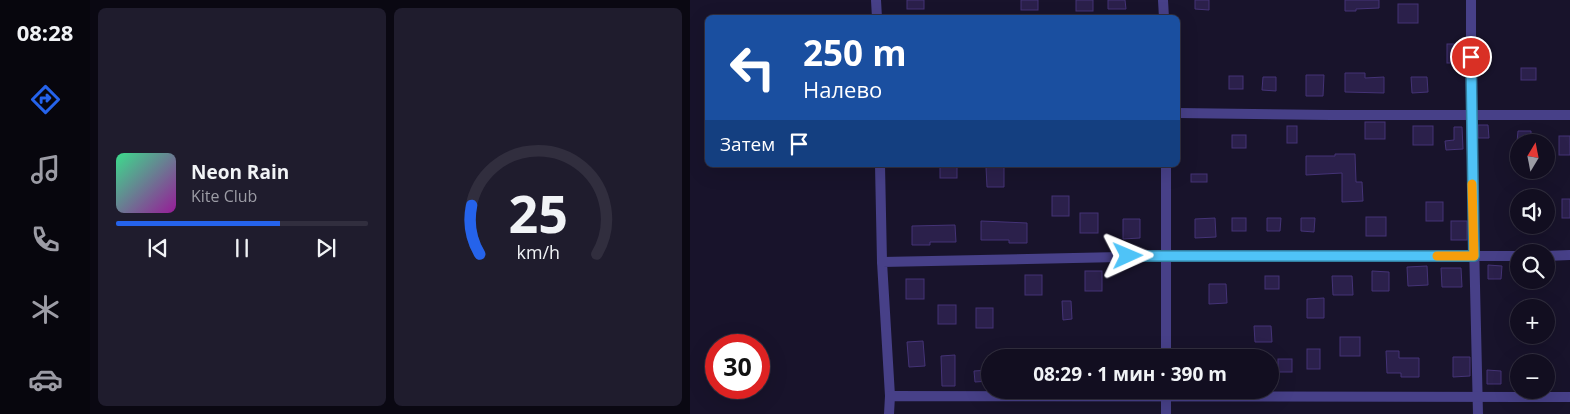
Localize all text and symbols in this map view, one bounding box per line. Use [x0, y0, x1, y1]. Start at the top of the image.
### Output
text: 08:28 [17, 17, 73, 47]
text: 250 m [803, 29, 907, 76]
icon: left [720, 35, 785, 100]
pin [1450, 36, 1492, 78]
icon: arrive [1457, 43, 1485, 71]
text: Налево [803, 74, 882, 104]
icon: directions [28, 82, 63, 117]
icon: arrive [785, 130, 813, 158]
text: Затем [720, 131, 775, 157]
north arrow [1510, 134, 1555, 179]
map controls [1510, 134, 1555, 399]
icon: music [28, 152, 63, 187]
text: Neon Rain [191, 159, 289, 185]
text: 25 [508, 177, 568, 248]
text: Kite Club [191, 185, 257, 207]
button: sound [1510, 189, 1555, 234]
icon: phone [28, 222, 63, 257]
position arrow [1101, 229, 1153, 281]
icon: previous [144, 234, 172, 262]
icon: pause [228, 234, 256, 262]
icon: next [312, 234, 340, 262]
text: km/h [516, 240, 560, 264]
button: search [1510, 244, 1555, 289]
icon: climate [28, 292, 63, 327]
button: + [1510, 299, 1555, 344]
speed limit sign: 30 [705, 334, 770, 399]
button: − [1510, 354, 1555, 399]
text: 08:29 · 1 мин · 390 m [1033, 361, 1227, 387]
icon: car [28, 362, 63, 397]

